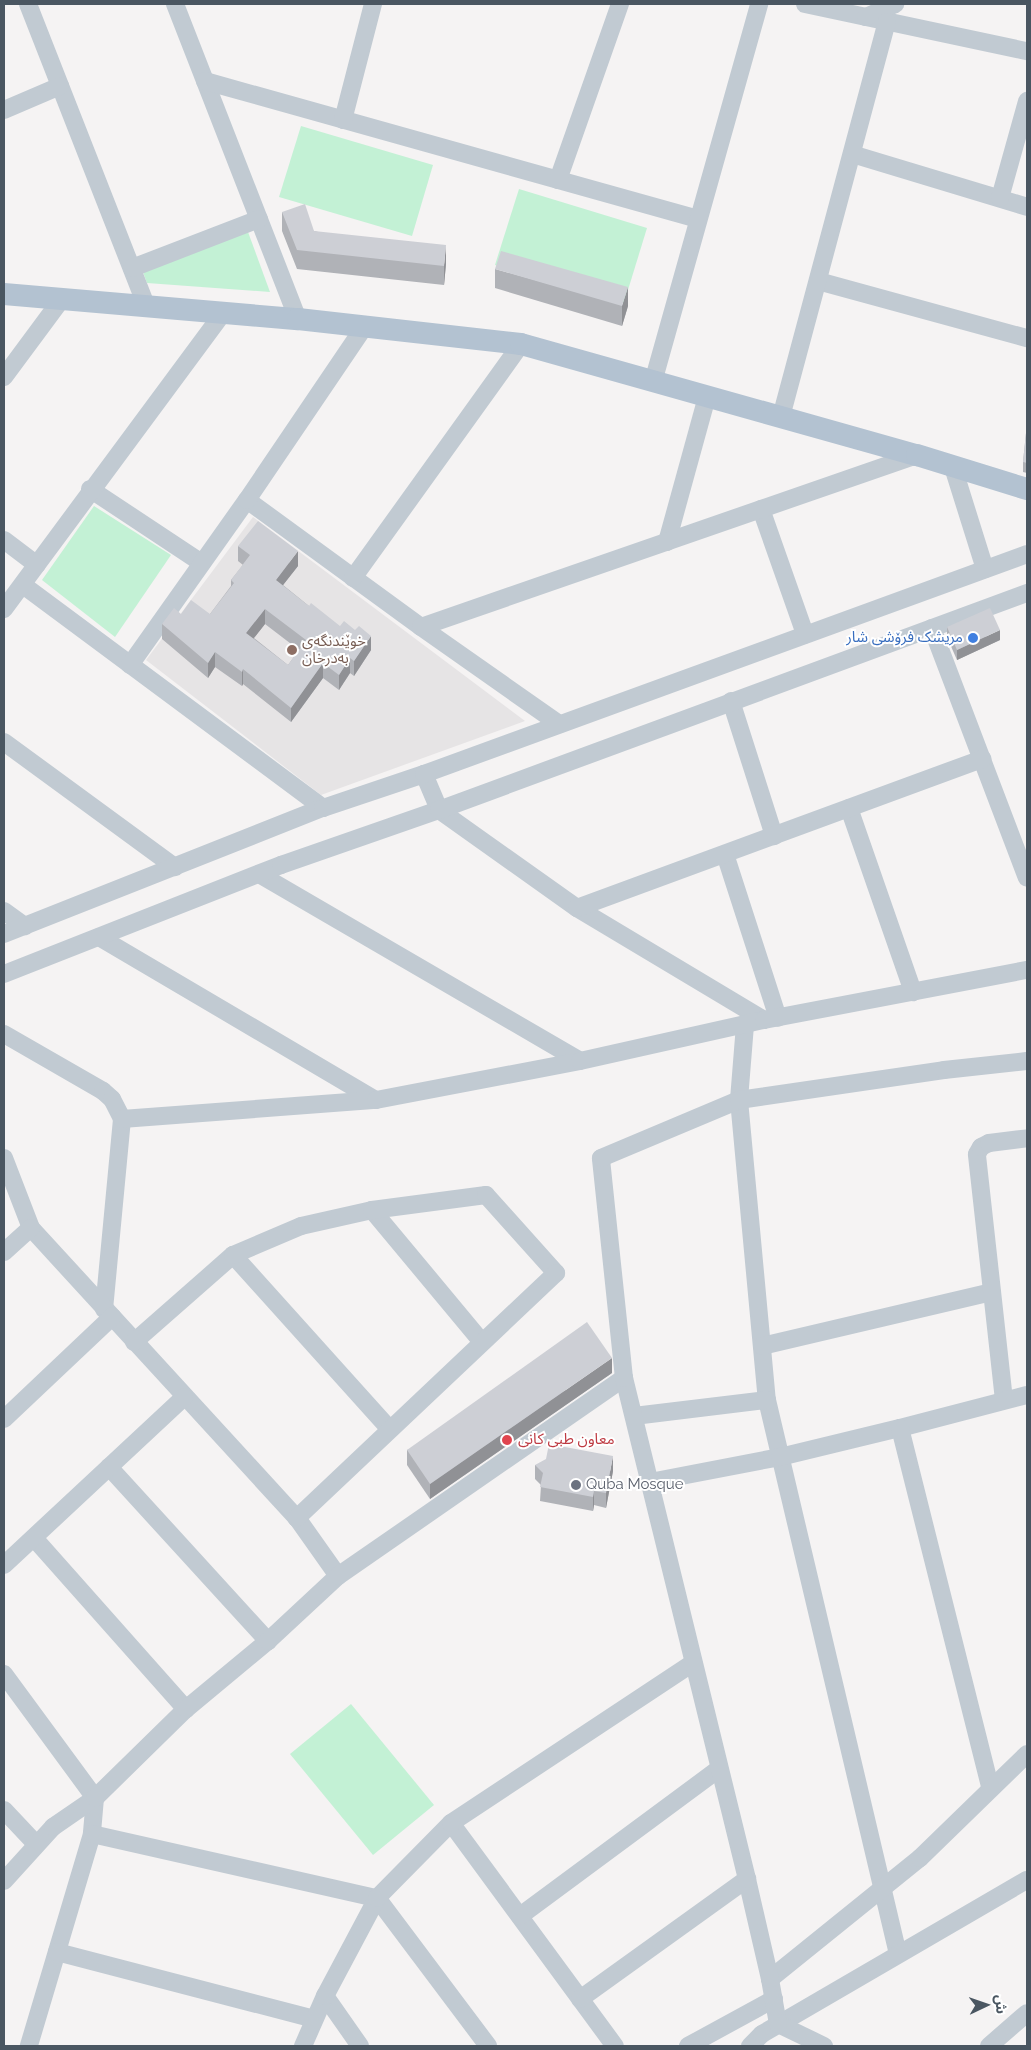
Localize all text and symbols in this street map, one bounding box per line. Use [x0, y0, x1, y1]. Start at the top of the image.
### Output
place label: مریشک فرۆشی شار [846, 629, 963, 647]
place label: خوێندنگەی بەدرخان [302, 632, 366, 667]
marker: مریشک فرۆشی شار [967, 632, 979, 644]
marker: خوێندنگەی بەدرخان [286, 644, 298, 656]
place label: معاون طبی کانی [518, 1431, 615, 1449]
marker: معاون طبی کانی [500, 1433, 514, 1447]
place label: Quba Mosque [586, 1476, 684, 1494]
marker: Quba Mosque [570, 1479, 582, 1491]
north arrow [961, 1980, 1011, 2030]
text: ش [992, 1994, 1009, 2014]

